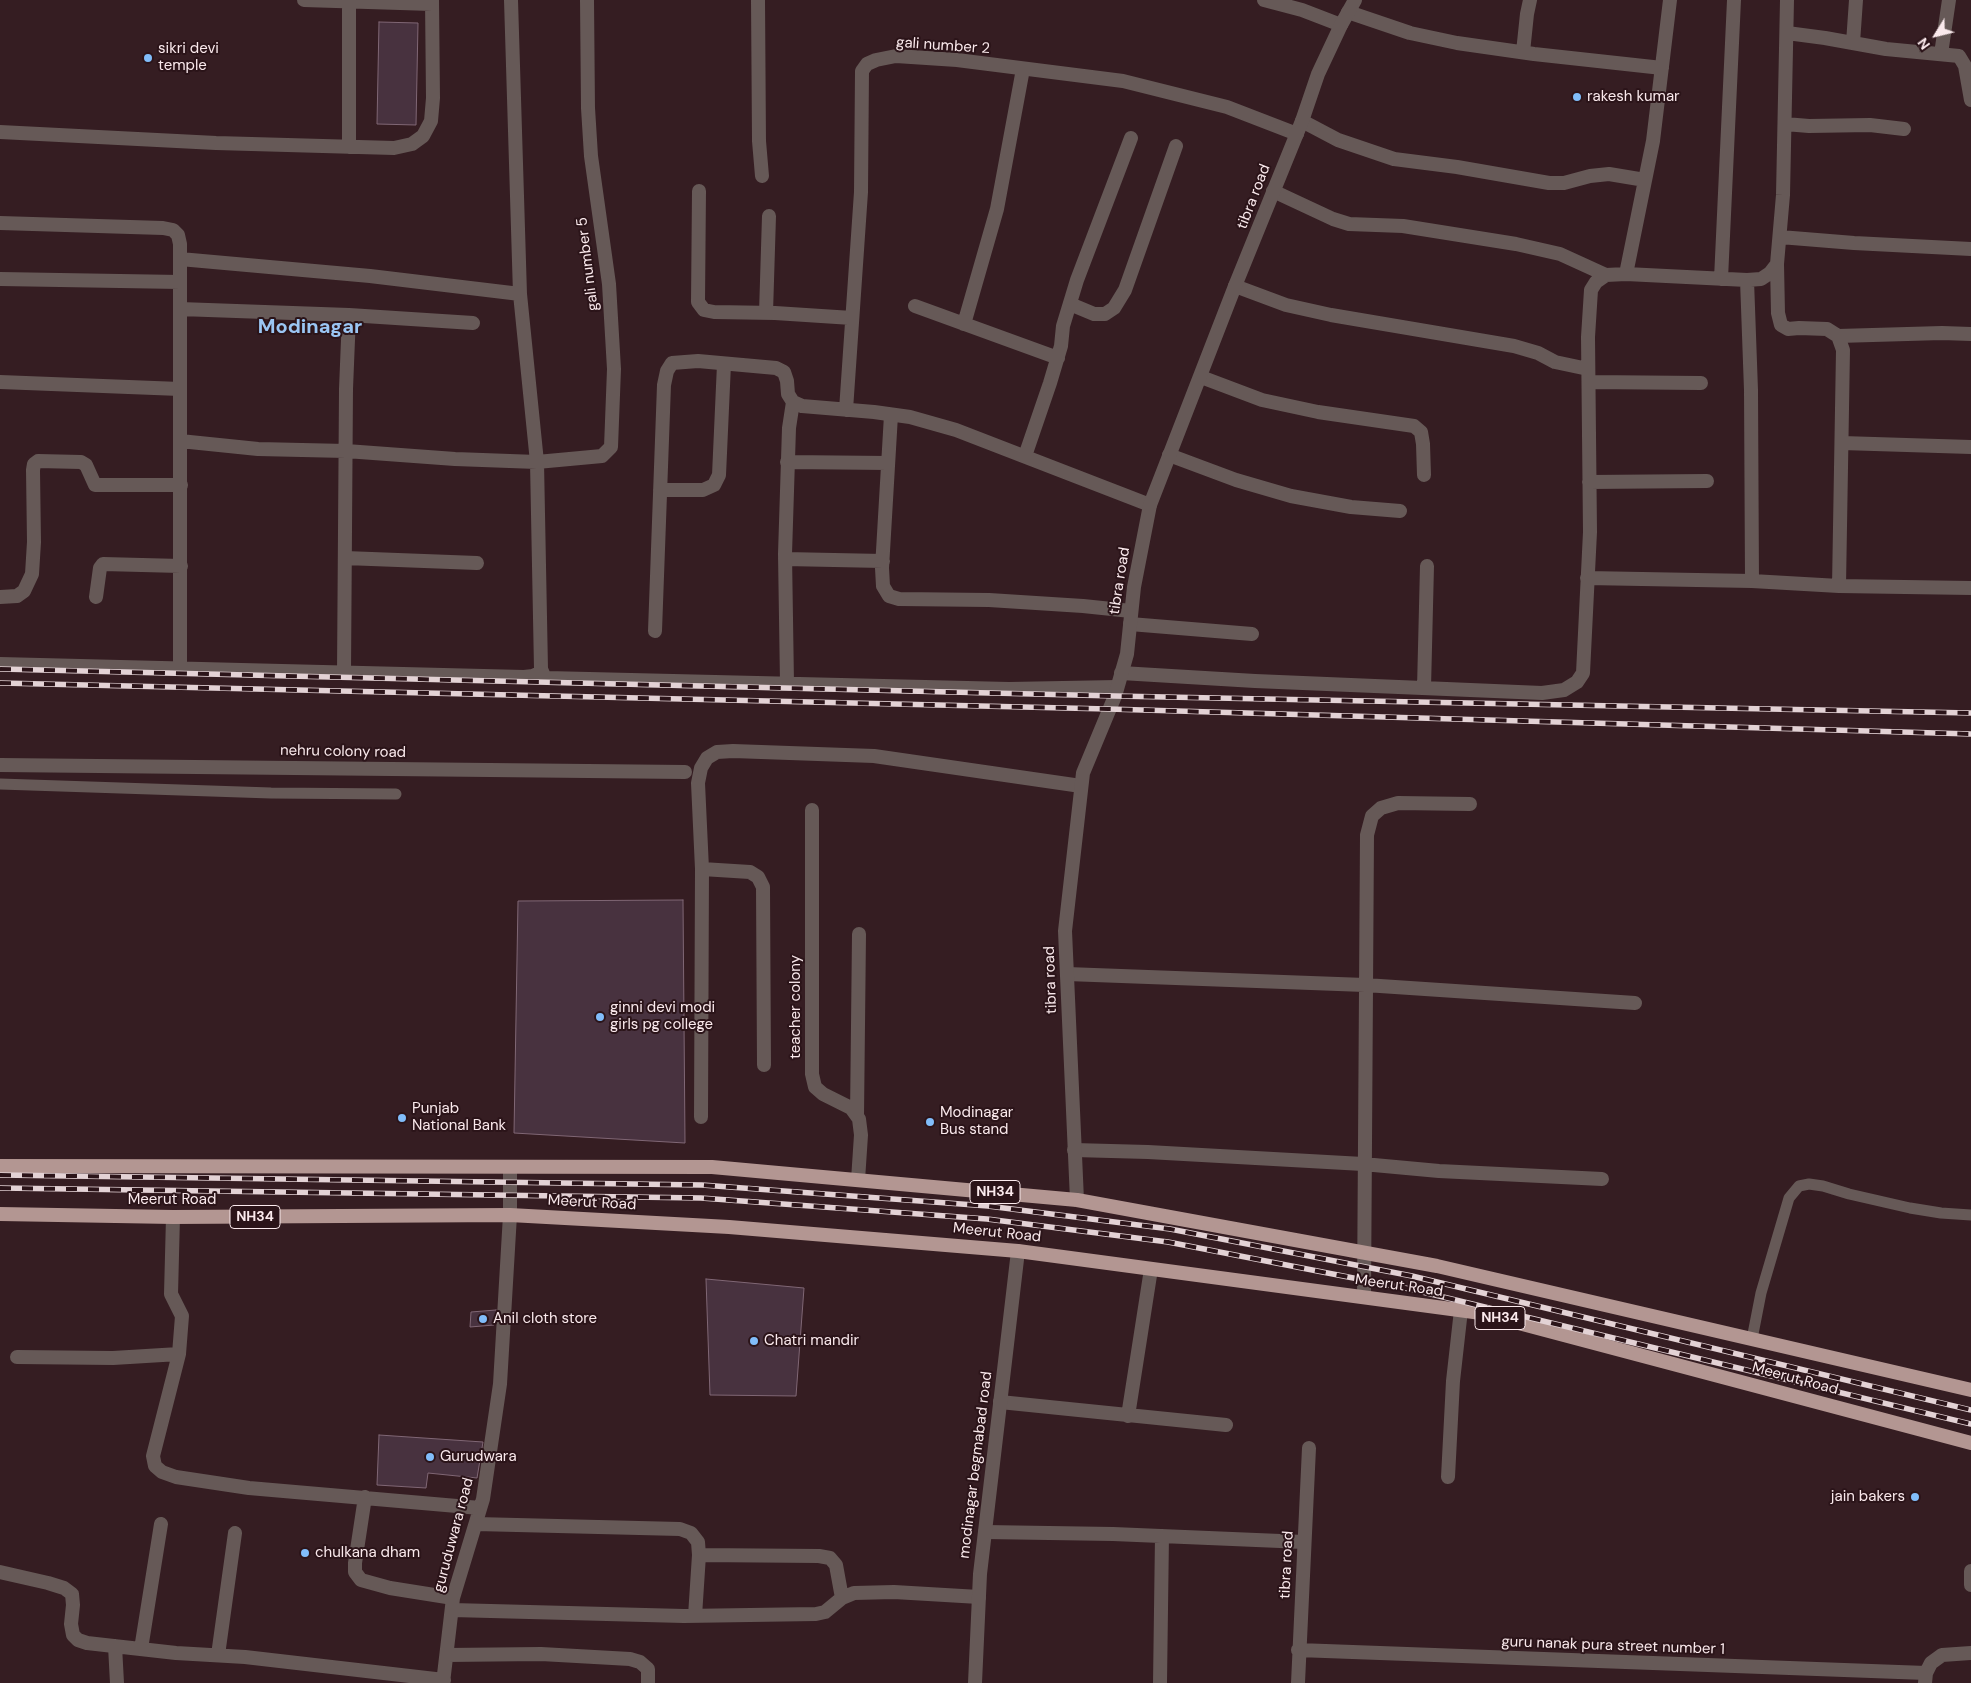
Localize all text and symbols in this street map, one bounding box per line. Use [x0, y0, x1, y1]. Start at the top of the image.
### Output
north arrow [1911, 10, 1961, 60]
street label: gali number 2 [895, 34, 991, 58]
text: N [1914, 34, 1934, 53]
place label: sikri devi temple [158, 40, 219, 75]
marker: sikri devi temple [142, 52, 154, 64]
place label: rakesh kumar [1587, 88, 1680, 106]
marker: rakesh kumar [1571, 91, 1583, 103]
street label: tibra road [1233, 162, 1275, 232]
street label: gali number 5 [573, 216, 603, 312]
district label: Modinagar [258, 316, 362, 340]
street label: tibra road [1106, 546, 1134, 616]
street label: nehru colony road [280, 742, 406, 762]
street label: tibra road [1041, 946, 1061, 1014]
street label: teacher colony [787, 955, 805, 1059]
place label: ginni devi modi girls pg college [610, 999, 715, 1034]
marker: ginni devi modi girls pg college [594, 1011, 606, 1023]
place label: Punjab National Bank [412, 1100, 506, 1135]
place label: Modinagar Bus stand [940, 1104, 1013, 1139]
marker: Punjab National Bank [396, 1112, 408, 1124]
marker: Modinagar Bus stand [924, 1116, 936, 1128]
road number: NH34 [970, 1180, 1020, 1204]
street label: Meerut Road [128, 1191, 216, 1209]
street label: Meerut Road [547, 1192, 637, 1214]
road number: NH34 [230, 1206, 280, 1228]
street label: Meerut Road [952, 1219, 1042, 1247]
street label: Meerut Road [1354, 1271, 1444, 1301]
road number: NH34 [1475, 1306, 1525, 1330]
place label: Anil cloth store [493, 1310, 597, 1328]
marker: Anil cloth store [477, 1313, 489, 1325]
place label: Chatri mandir [764, 1332, 859, 1350]
marker: Chatri mandir [748, 1335, 760, 1347]
street label: Meerut Road [1750, 1359, 1840, 1399]
street label: modinagar begmabad road [956, 1370, 996, 1560]
place label: Gurudwara [440, 1448, 517, 1466]
marker: Gurudwara [424, 1451, 436, 1463]
street label: guruduwara road [430, 1476, 478, 1594]
place label: jain bakers [1831, 1488, 1905, 1506]
marker: jain bakers [1909, 1491, 1921, 1503]
street label: tibra road [1276, 1530, 1298, 1600]
place label: chulkana dham [315, 1544, 420, 1562]
marker: chulkana dham [299, 1547, 311, 1559]
street label: guru nanak pura street number 1 [1501, 1633, 1725, 1659]

